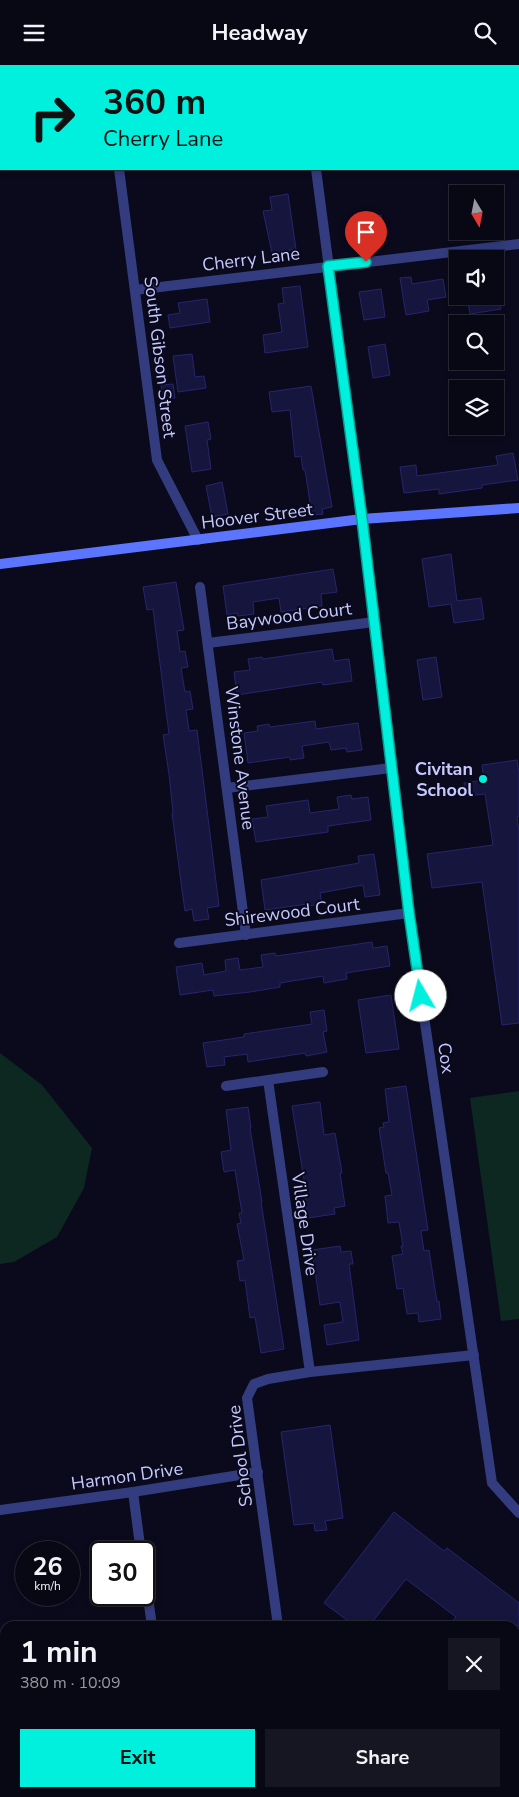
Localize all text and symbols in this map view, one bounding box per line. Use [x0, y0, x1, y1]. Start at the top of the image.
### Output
text: Headway [211, 18, 308, 48]
icon: menu [20, 19, 48, 47]
icon: search [471, 19, 499, 47]
text: 360 m [103, 79, 206, 126]
icon: right [20, 85, 85, 150]
text: Cherry Lane [103, 124, 223, 154]
north arrow [449, 185, 504, 240]
map controls [449, 185, 504, 435]
pin [345, 211, 387, 262]
icon: arrive [352, 218, 380, 246]
street label: Cherry Lane [201, 241, 301, 277]
button: sound [449, 250, 504, 305]
street label: South Gibson Street [138, 275, 182, 440]
button: search [449, 315, 504, 370]
button: layers [449, 380, 504, 435]
street label: Hoover Street [200, 497, 315, 535]
street label: Baywood Court [225, 596, 354, 636]
street label: Winstone Avenue [219, 685, 261, 831]
place label: Civitan School [415, 757, 473, 802]
marker: Civitan School [477, 773, 489, 785]
street label: Shirewood Court [223, 892, 362, 932]
position arrow [394, 969, 446, 1021]
street label: Cox [432, 1041, 460, 1075]
street label: Village Drive [286, 1170, 324, 1277]
street label: School Drive [222, 1404, 258, 1508]
street label: Harmon Drive [70, 1456, 184, 1496]
speed limit sign: 30 [90, 1541, 155, 1606]
text: 26 [32, 1550, 63, 1584]
text: km/h [34, 1578, 61, 1594]
text: 1 min [20, 1632, 98, 1673]
button: close [448, 1638, 500, 1690]
text: 380 m · 10:09 [20, 1672, 121, 1694]
button: Exit [20, 1729, 255, 1787]
button: Share [265, 1729, 500, 1787]

